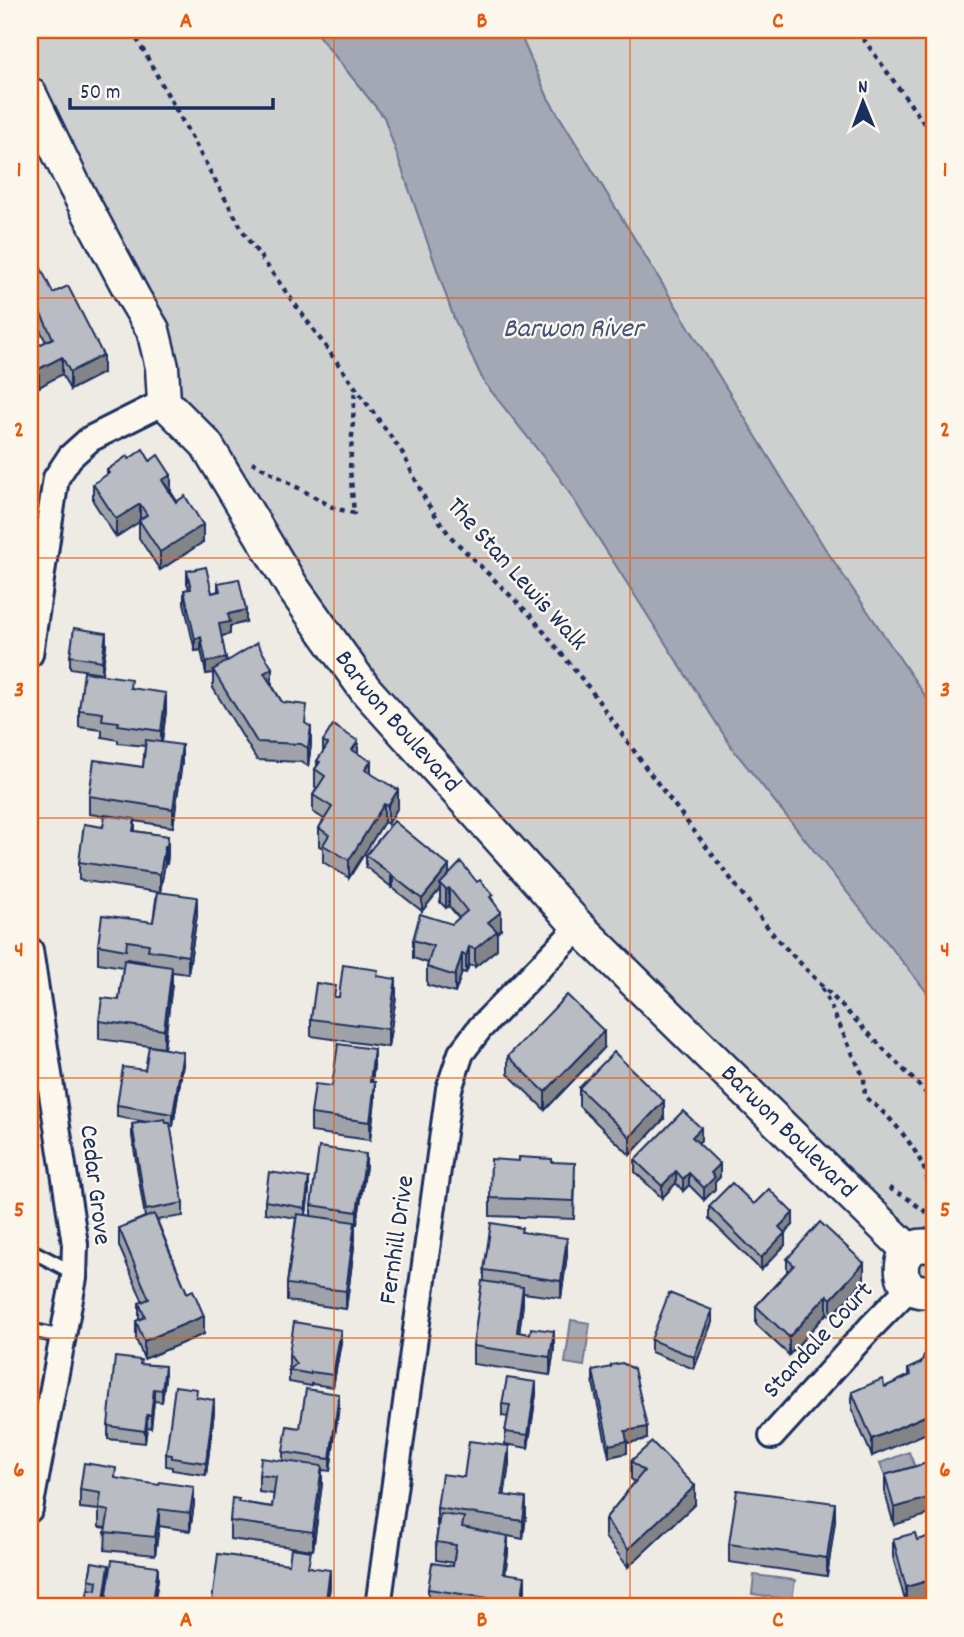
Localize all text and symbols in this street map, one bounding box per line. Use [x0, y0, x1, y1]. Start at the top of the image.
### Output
text: A [180, 6, 192, 39]
text: B [477, 6, 488, 39]
text: C [772, 6, 784, 39]
scale bar [70, 66, 273, 110]
north arrow [828, 66, 898, 136]
text: N [858, 75, 868, 102]
text: 50 m [80, 79, 120, 109]
text: 1 [16, 155, 22, 188]
text: 1 [942, 155, 948, 188]
water label: Barwon River [503, 311, 646, 351]
text: 2 [14, 415, 24, 448]
text: 2 [940, 415, 950, 448]
street label: The Stan Lewis Walk [437, 490, 595, 660]
street label: Barwon Boulevard [325, 643, 469, 802]
text: 3 [14, 675, 24, 708]
text: 3 [940, 675, 950, 708]
text: 4 [14, 935, 24, 968]
text: 4 [940, 935, 950, 968]
street label: Barwon Boulevard [711, 1057, 865, 1208]
street label: Cedar Grove [68, 1123, 120, 1247]
street label: Fernhill Drive [371, 1173, 425, 1307]
text: 5 [14, 1195, 24, 1228]
text: 5 [940, 1195, 950, 1228]
street label: Standale Court [755, 1274, 883, 1408]
text: 6 [13, 1455, 25, 1488]
text: 6 [939, 1455, 951, 1488]
text: A [180, 1605, 192, 1637]
text: B [477, 1605, 488, 1637]
text: C [772, 1605, 784, 1637]

